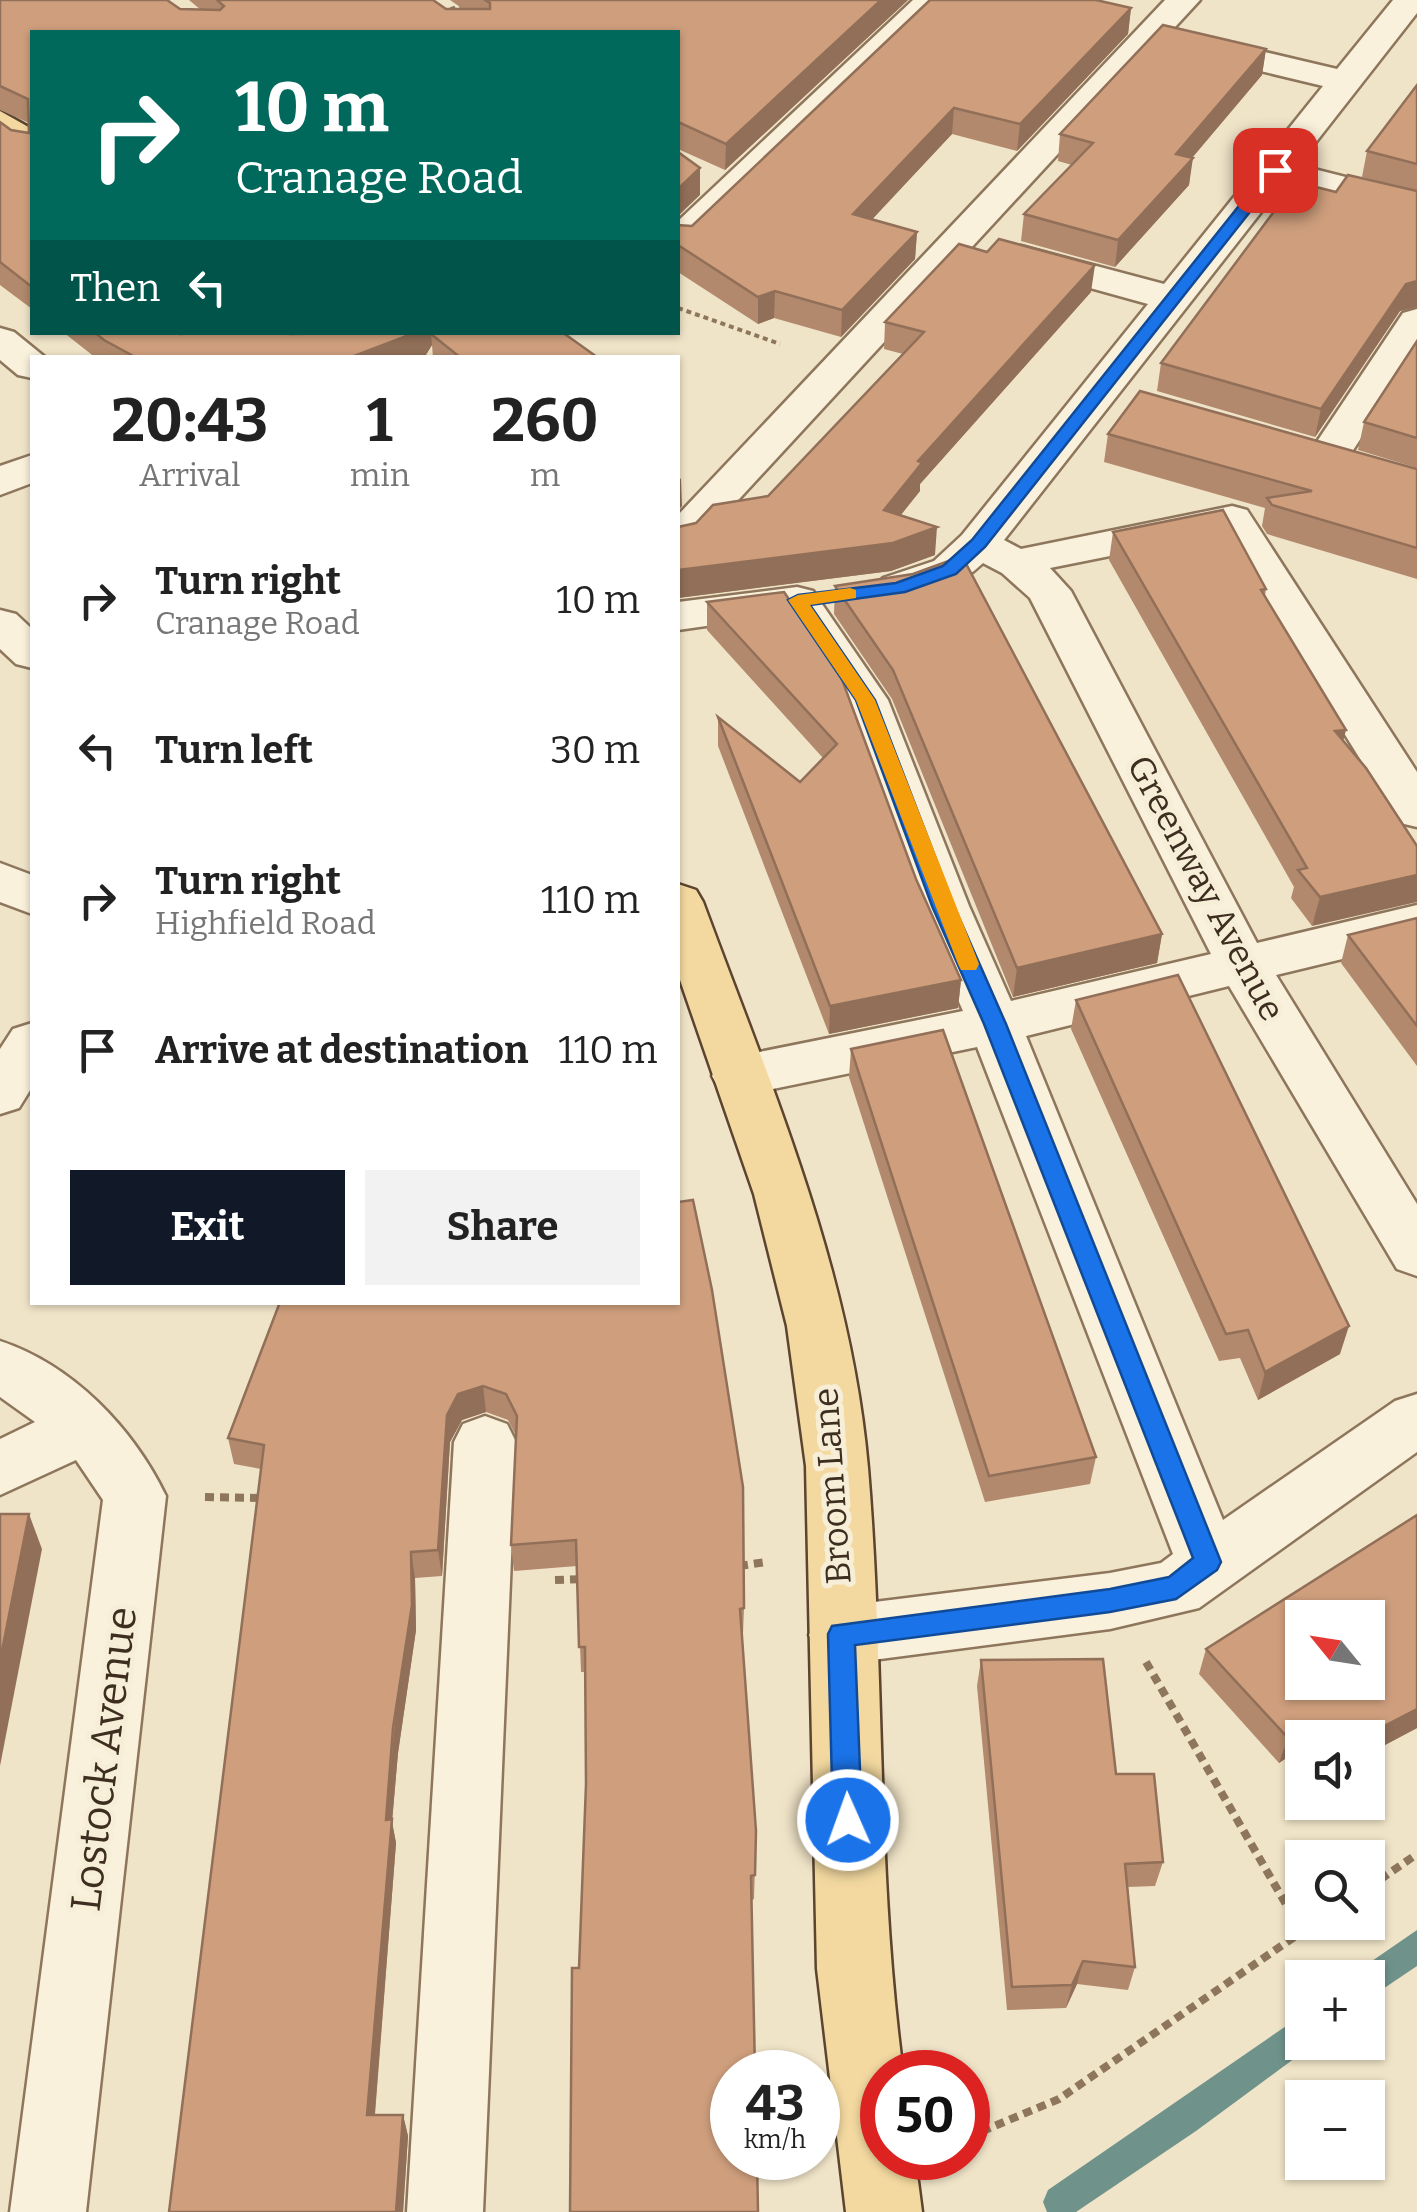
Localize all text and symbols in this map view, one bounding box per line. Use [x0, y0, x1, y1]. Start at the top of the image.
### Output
text: 10 m [235, 66, 389, 150]
icon: right [70, 70, 200, 200]
pin [1233, 128, 1318, 213]
icon: arrive [1248, 143, 1303, 198]
text: Cranage Road [235, 151, 523, 205]
icon: left [180, 260, 235, 315]
text: Then [70, 265, 160, 311]
text: 20:43 [111, 385, 268, 457]
text: 1 [367, 385, 393, 457]
text: 260 [491, 385, 599, 457]
text: Arrival [139, 456, 241, 494]
text: min [350, 456, 410, 494]
text: m [530, 456, 560, 494]
text: Turn right [155, 558, 341, 604]
icon: right [70, 573, 125, 628]
text: 10 m [556, 577, 640, 623]
text: Cranage Road [155, 604, 360, 642]
icon: left [70, 723, 125, 778]
text: Turn left [155, 727, 313, 773]
text: 30 m [550, 727, 640, 773]
street label: Greenway Avenue [1118, 748, 1294, 1028]
text: Turn right [155, 858, 341, 904]
icon: right [70, 873, 125, 928]
text: 110 m [541, 877, 640, 923]
text: Highfield Road [155, 904, 376, 942]
icon: arrive [70, 1023, 125, 1078]
text: Arrive at destination [155, 1027, 528, 1073]
text: 110 m [558, 1027, 657, 1073]
button: Exit [70, 1170, 345, 1285]
button: Share [365, 1170, 640, 1285]
street label: Broom Lane [804, 1387, 860, 1585]
north arrow [1285, 1600, 1385, 1700]
map controls [1285, 1600, 1385, 2180]
street label: Lostock Avenue [61, 1604, 147, 1914]
button: sound [1285, 1720, 1385, 1820]
position arrow [796, 1768, 900, 1872]
button: search [1285, 1840, 1385, 1940]
button: + [1285, 1960, 1385, 2060]
speed limit sign: 50 [860, 2050, 990, 2180]
text: 43 [745, 2073, 805, 2133]
button: − [1285, 2080, 1385, 2180]
text: km/h [744, 2125, 806, 2155]

